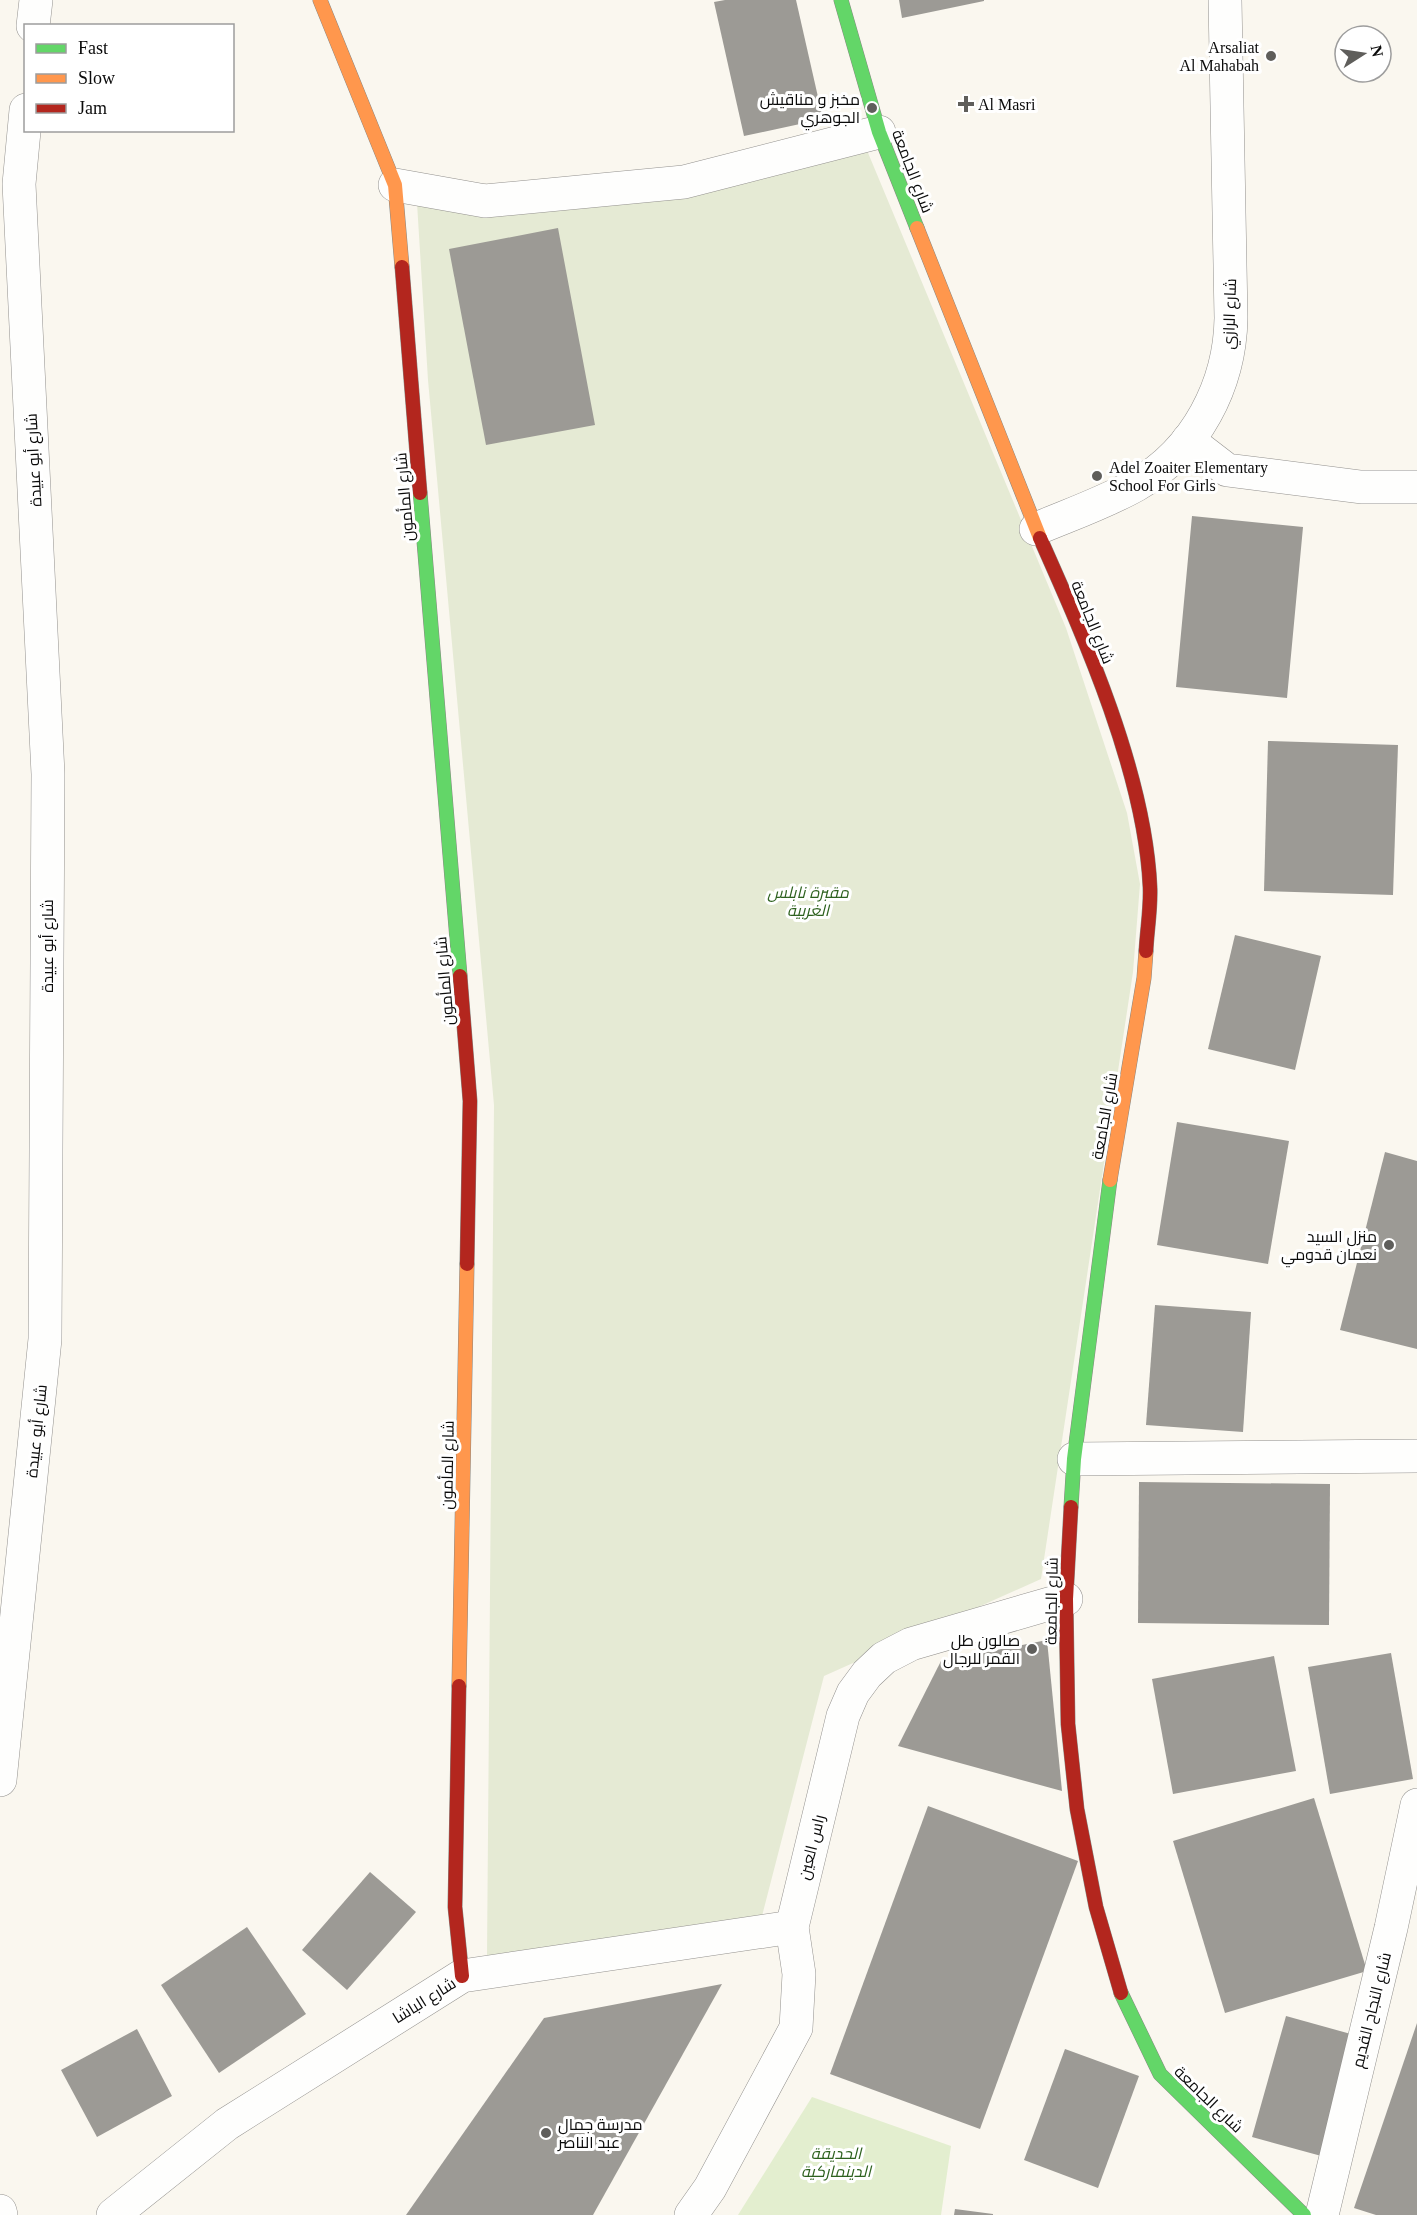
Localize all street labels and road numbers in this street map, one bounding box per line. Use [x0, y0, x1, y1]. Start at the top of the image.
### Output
street label: شارع الجامعة [886, 127, 936, 216]
street label: شارع الرازي [1220, 278, 1244, 350]
street label: شارع أبو عبيدة [22, 413, 47, 507]
street label: شارع المأمون [391, 451, 420, 542]
street label: شارع الجامعة [1065, 578, 1117, 667]
street label: شارع أبو عبيدة [38, 899, 59, 993]
street label: شارع المأمون [431, 935, 460, 1026]
street label: شارع الجامعة [1089, 1071, 1123, 1161]
street label: شارع أبو عبيدة [22, 1384, 53, 1479]
street label: شارع المأمون [437, 1420, 460, 1510]
street label: شارع الجامعة [1042, 1557, 1064, 1645]
street label: راس العين [795, 1813, 830, 1882]
street label: شارع النجاح القديم [1349, 1951, 1397, 2070]
street label: شارع الباشا [390, 1974, 460, 2029]
street label: شارع الجامعة [1169, 2063, 1246, 2138]

